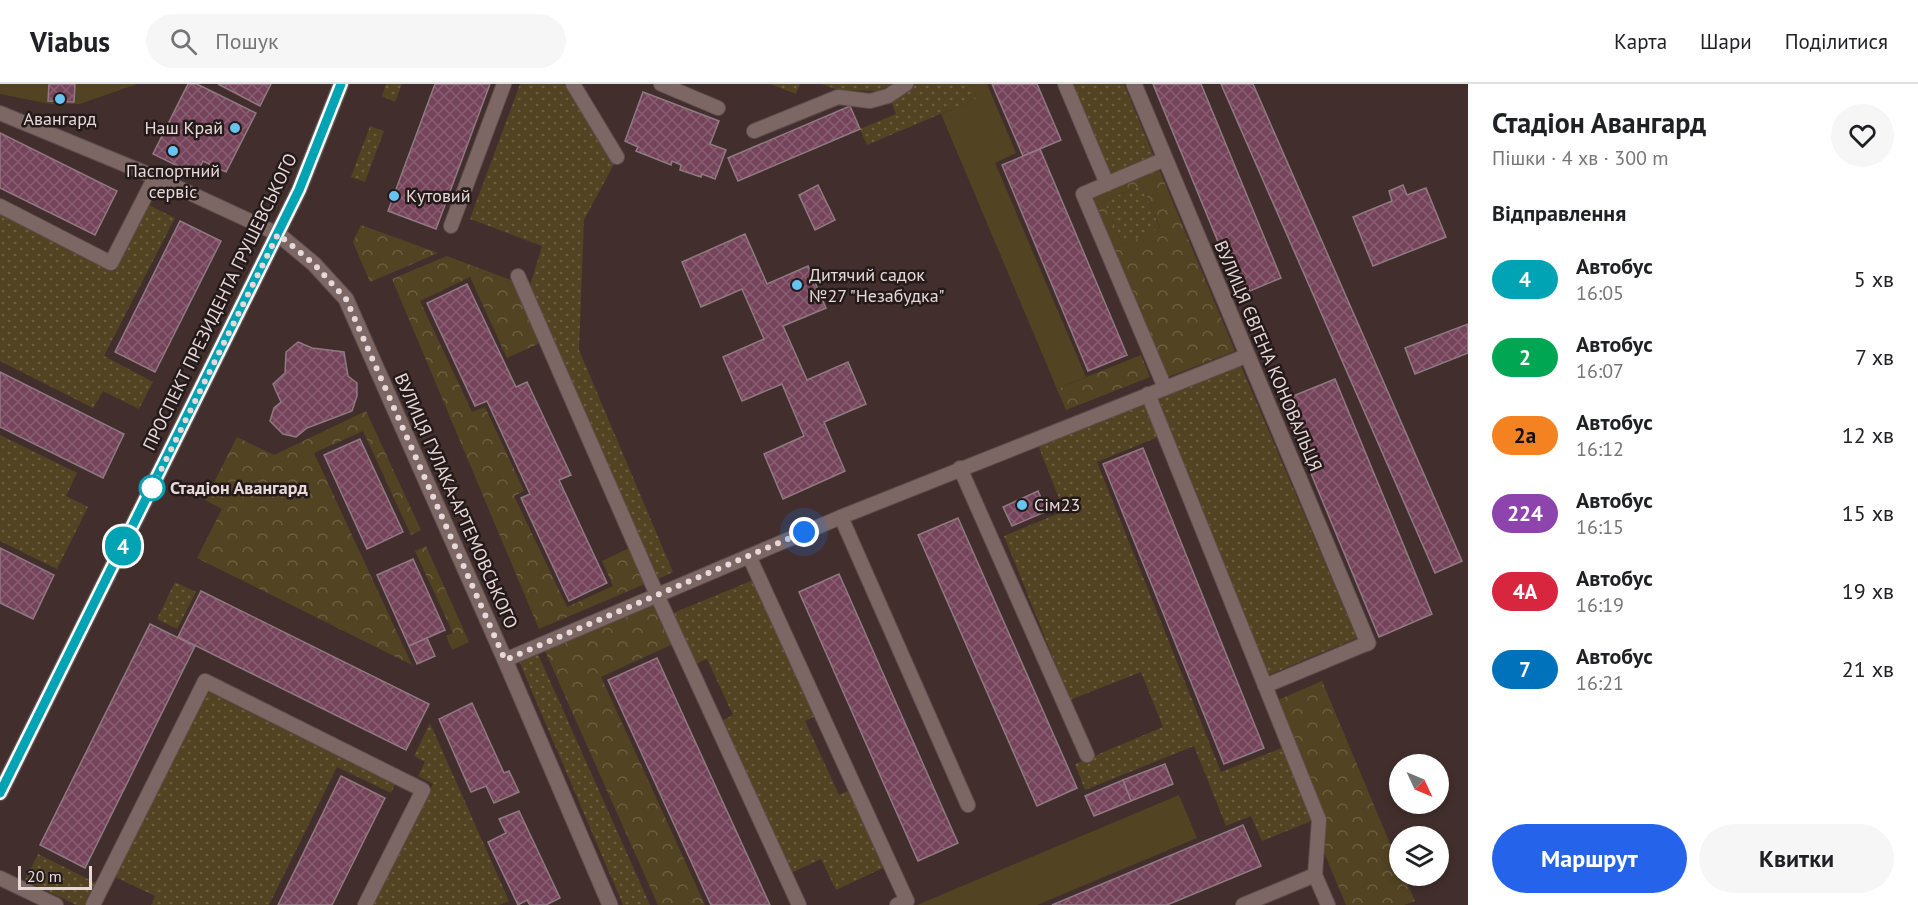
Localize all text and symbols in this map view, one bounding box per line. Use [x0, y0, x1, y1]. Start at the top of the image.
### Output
search box [146, 14, 566, 68]
text: Viabus [30, 23, 110, 60]
icon: search [167, 25, 200, 58]
text: Пошук [215, 27, 278, 55]
text: Карта [1614, 28, 1667, 55]
text: Шари [1700, 28, 1752, 55]
text: Поділитися [1785, 28, 1888, 55]
marker: Авангард [53, 92, 67, 106]
text: Стадіон Авангард [1492, 104, 1706, 141]
button: heart [1831, 104, 1894, 167]
place label: Авангард [23, 107, 97, 130]
place label: Наш Край [144, 116, 223, 139]
marker: Наш Край [228, 121, 242, 135]
marker: Паспортний сервіс [166, 144, 180, 158]
text: Пішки · 4 хв · 300 m [1492, 145, 1669, 171]
street label: ПРОСПЕКТ ПРЕЗИДЕНТА ГРУШЕВСЬКОГО [137, 149, 302, 454]
place label: Паспортний сервіс [126, 159, 220, 203]
place label: Кутовий [406, 184, 471, 207]
marker: Кутовий [387, 189, 401, 203]
text: Відправлення [1492, 199, 1626, 227]
street label: ВУЛИЦЯ ЄВГЕНА КОНОВАЛЬЦЯ [1209, 237, 1328, 475]
text: Автобус [1576, 252, 1653, 280]
place label: Дитячий садок №27 "Незабудка" [809, 263, 945, 307]
text: 5 хв [1854, 265, 1894, 293]
text: 4 [1519, 266, 1531, 293]
marker: Дитячий садок №27 "Незабудка" [790, 278, 804, 292]
text: 16:05 [1576, 280, 1624, 306]
text: Автобус [1576, 330, 1653, 358]
text: 7 хв [1855, 343, 1894, 371]
text: 2 [1519, 344, 1531, 371]
text: 16:07 [1576, 358, 1624, 384]
street label: ВУЛИЦЯ ГУЛАКА-АРТЕМОВСЬКОГО [390, 370, 523, 632]
text: Автобус [1576, 408, 1653, 436]
text: 12 хв [1842, 421, 1894, 449]
text: 2а [1514, 422, 1536, 449]
text: 16:12 [1576, 436, 1624, 462]
marker: Стадіон Авангард [139, 475, 165, 501]
place label: Стадіон Авангард [170, 476, 308, 499]
text: Автобус [1576, 486, 1653, 514]
place label: Сім23 [1034, 493, 1080, 516]
marker: Сім23 [1015, 498, 1029, 512]
text: 15 хв [1842, 499, 1894, 527]
text: 224 [1507, 500, 1543, 527]
text: 16:15 [1576, 514, 1624, 540]
your location [789, 517, 819, 547]
line badge: 4 [104, 526, 142, 566]
text: 4 [117, 533, 129, 560]
text: Автобус [1576, 564, 1653, 592]
text: 19 хв [1842, 577, 1894, 605]
text: 4А [1513, 578, 1537, 605]
text: 16:19 [1576, 592, 1624, 618]
text: Автобус [1576, 642, 1653, 670]
text: 21 хв [1842, 655, 1894, 683]
text: 7 [1519, 656, 1531, 683]
text: 16:21 [1576, 670, 1624, 696]
north arrow [1389, 754, 1449, 814]
map controls [1389, 754, 1449, 886]
button: Маршрут [1492, 824, 1687, 893]
button: Квитки [1699, 824, 1894, 893]
button: layers [1389, 826, 1449, 886]
scale bar [18, 863, 92, 890]
text: 20 m [27, 866, 62, 886]

